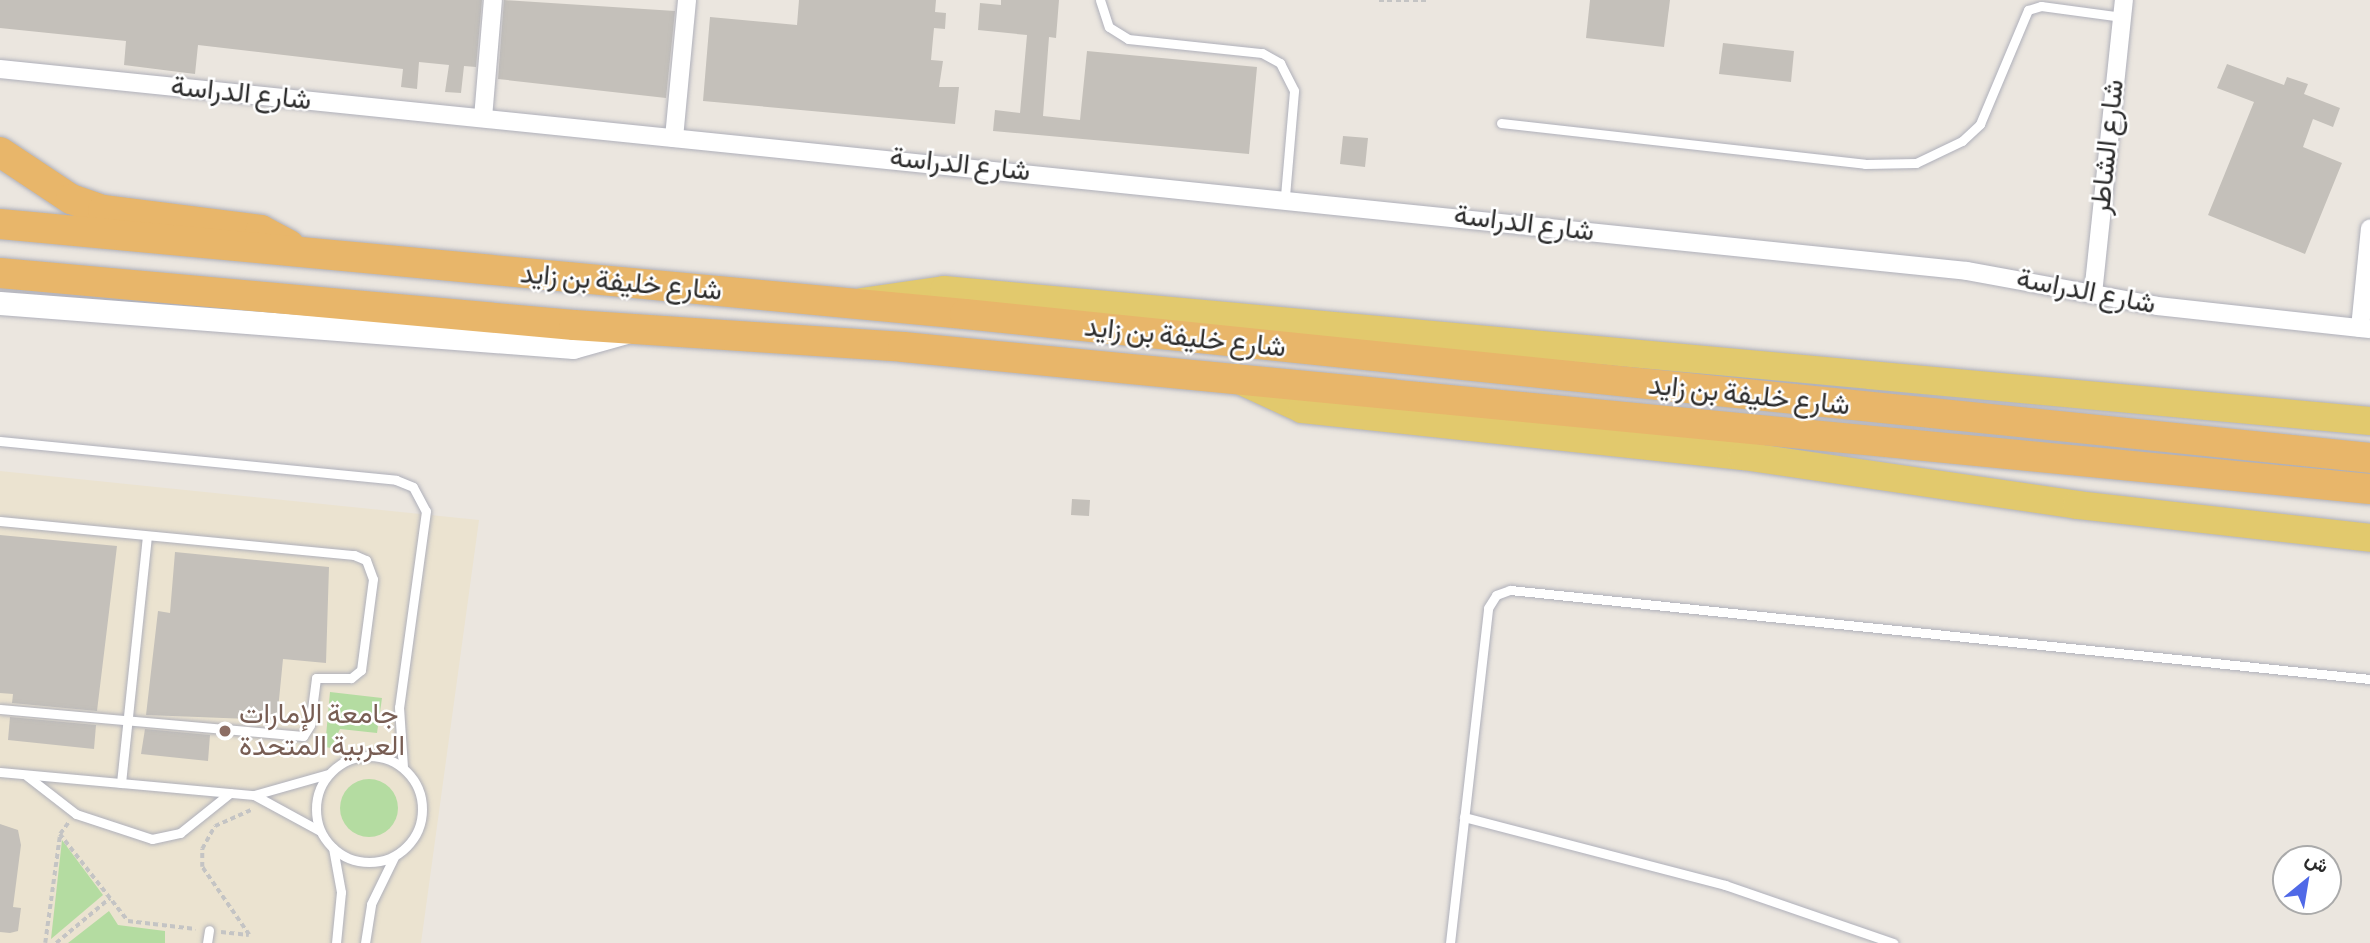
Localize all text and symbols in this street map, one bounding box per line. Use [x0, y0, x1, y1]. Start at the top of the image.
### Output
street label: شارع الدراسة [169, 70, 313, 118]
street label: شارع الشاطر [2084, 78, 2132, 216]
street label: شارع الدراسة [888, 141, 1032, 189]
street label: شارع الدراسة [1452, 199, 1596, 249]
street label: شارع خليفة بن زايد [519, 257, 723, 309]
street label: شارع الدراسة [2014, 262, 2158, 322]
street label: شارع خليفة بن زايد [1082, 311, 1288, 365]
street label: شارع خليفة بن زايد [1646, 369, 1852, 423]
place label: جامعة الإمارات العربية المتحدة [239, 698, 405, 764]
marker: جامعة الإمارات العربية المتحدة [217, 723, 233, 739]
north arrow [2272, 845, 2342, 915]
text: ش [2302, 849, 2331, 877]

